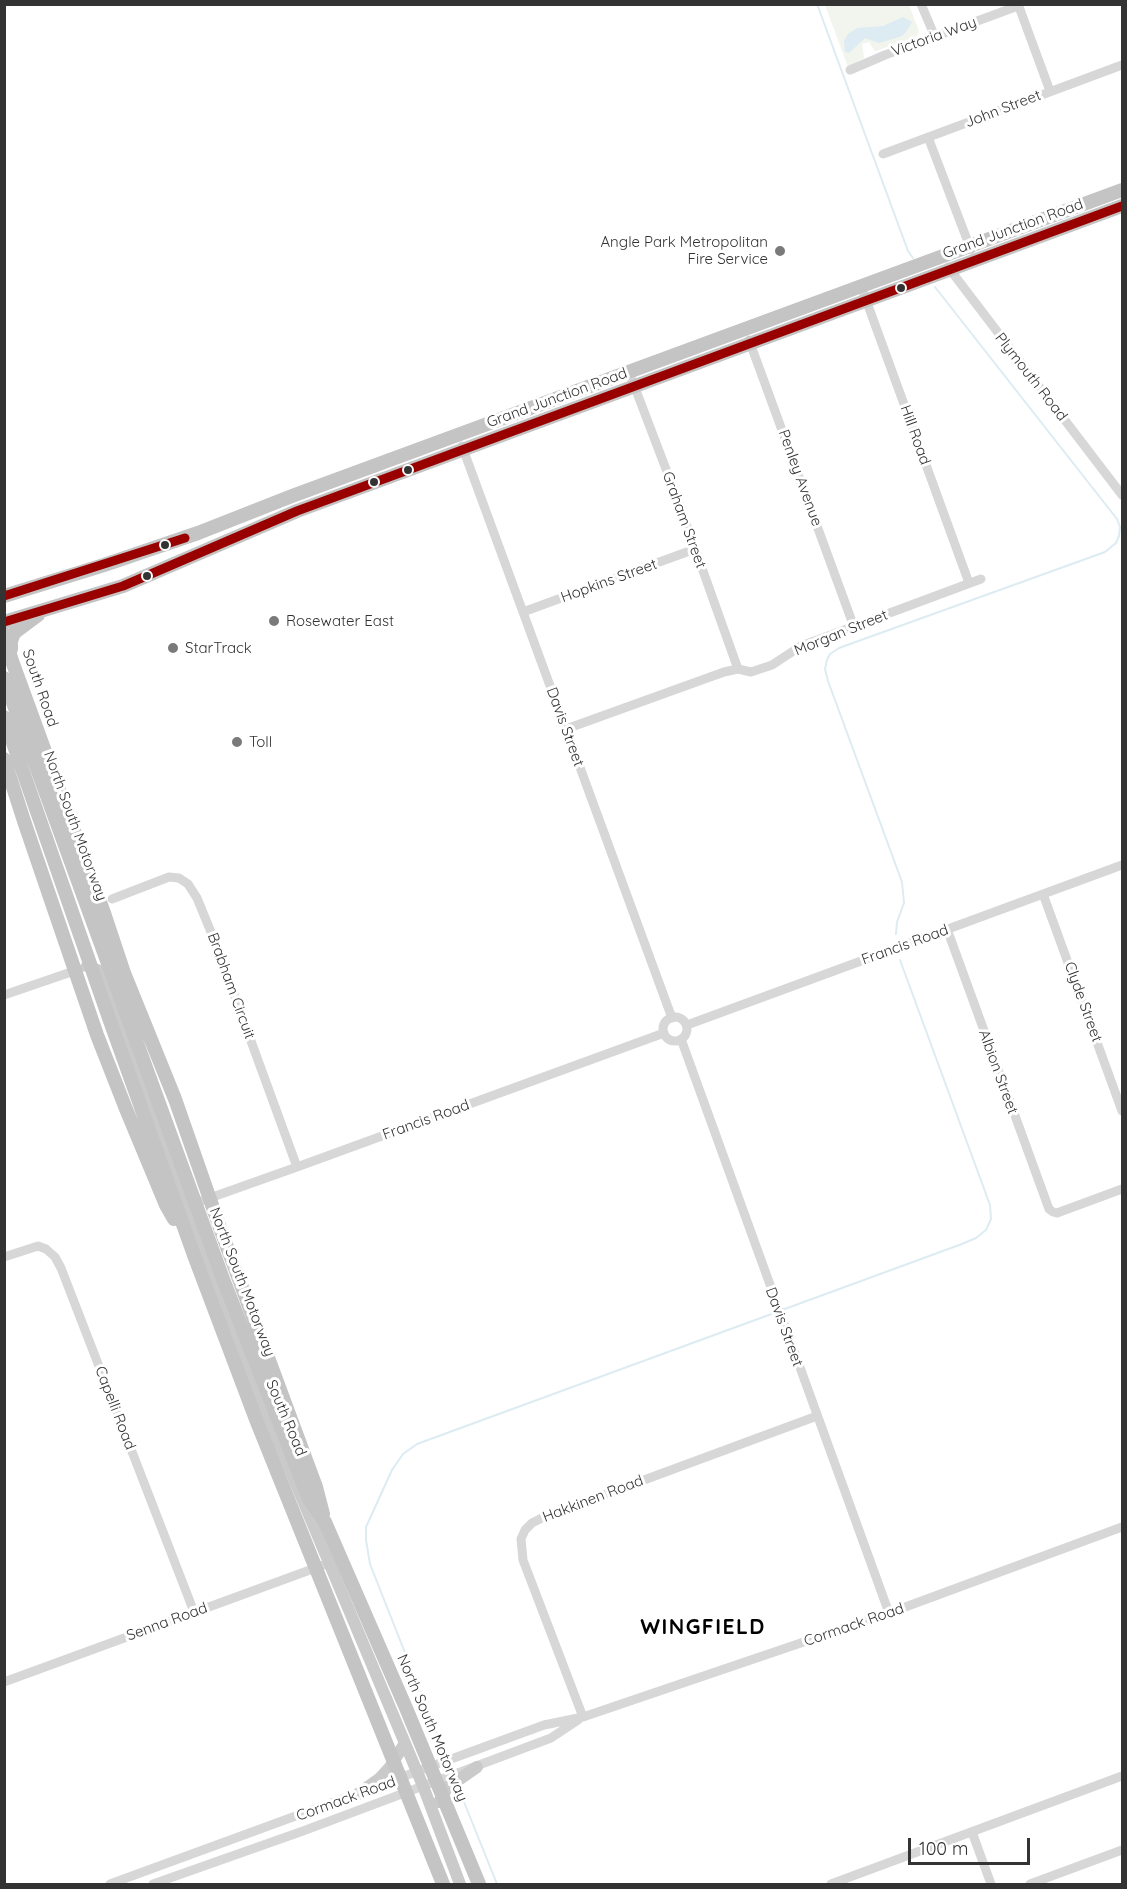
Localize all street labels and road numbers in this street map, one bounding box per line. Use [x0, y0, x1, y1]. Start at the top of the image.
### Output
street label: Victoria Way [889, 13, 979, 61]
street label: John Street [962, 86, 1044, 132]
street label: Grand Junction Road [940, 195, 1086, 263]
street label: Plymouth Road [991, 329, 1071, 425]
street label: Grand Junction Road [484, 364, 630, 432]
street label: Hill Road [896, 403, 934, 467]
street label: Penley Avenue [774, 427, 826, 529]
street label: Graham Street [658, 469, 710, 571]
street label: Hopkins Street [558, 555, 660, 607]
street label: Morgan Street [792, 606, 890, 660]
street label: South Road [18, 647, 62, 729]
street label: Davis Street [542, 685, 588, 769]
street label: North South Motorway [39, 749, 111, 903]
street label: Francis Road [859, 921, 951, 969]
street label: Brabham Circuit [203, 930, 259, 1042]
street label: Clyde Street [1060, 959, 1106, 1045]
street label: Albion Street [974, 1027, 1022, 1117]
street label: Francis Road [380, 1096, 472, 1144]
street label: North South Motorway [205, 1205, 279, 1359]
street label: Davis Street [761, 1285, 807, 1369]
street label: Capelli Road [91, 1364, 139, 1452]
street label: South Road [262, 1377, 310, 1459]
street label: Hakkinen Road [540, 1472, 646, 1526]
street label: Senna Road [124, 1599, 210, 1645]
street label: Cormack Road [802, 1599, 906, 1651]
street label: North South Motorway [393, 1652, 471, 1804]
street label: Cormack Road [294, 1773, 398, 1825]

